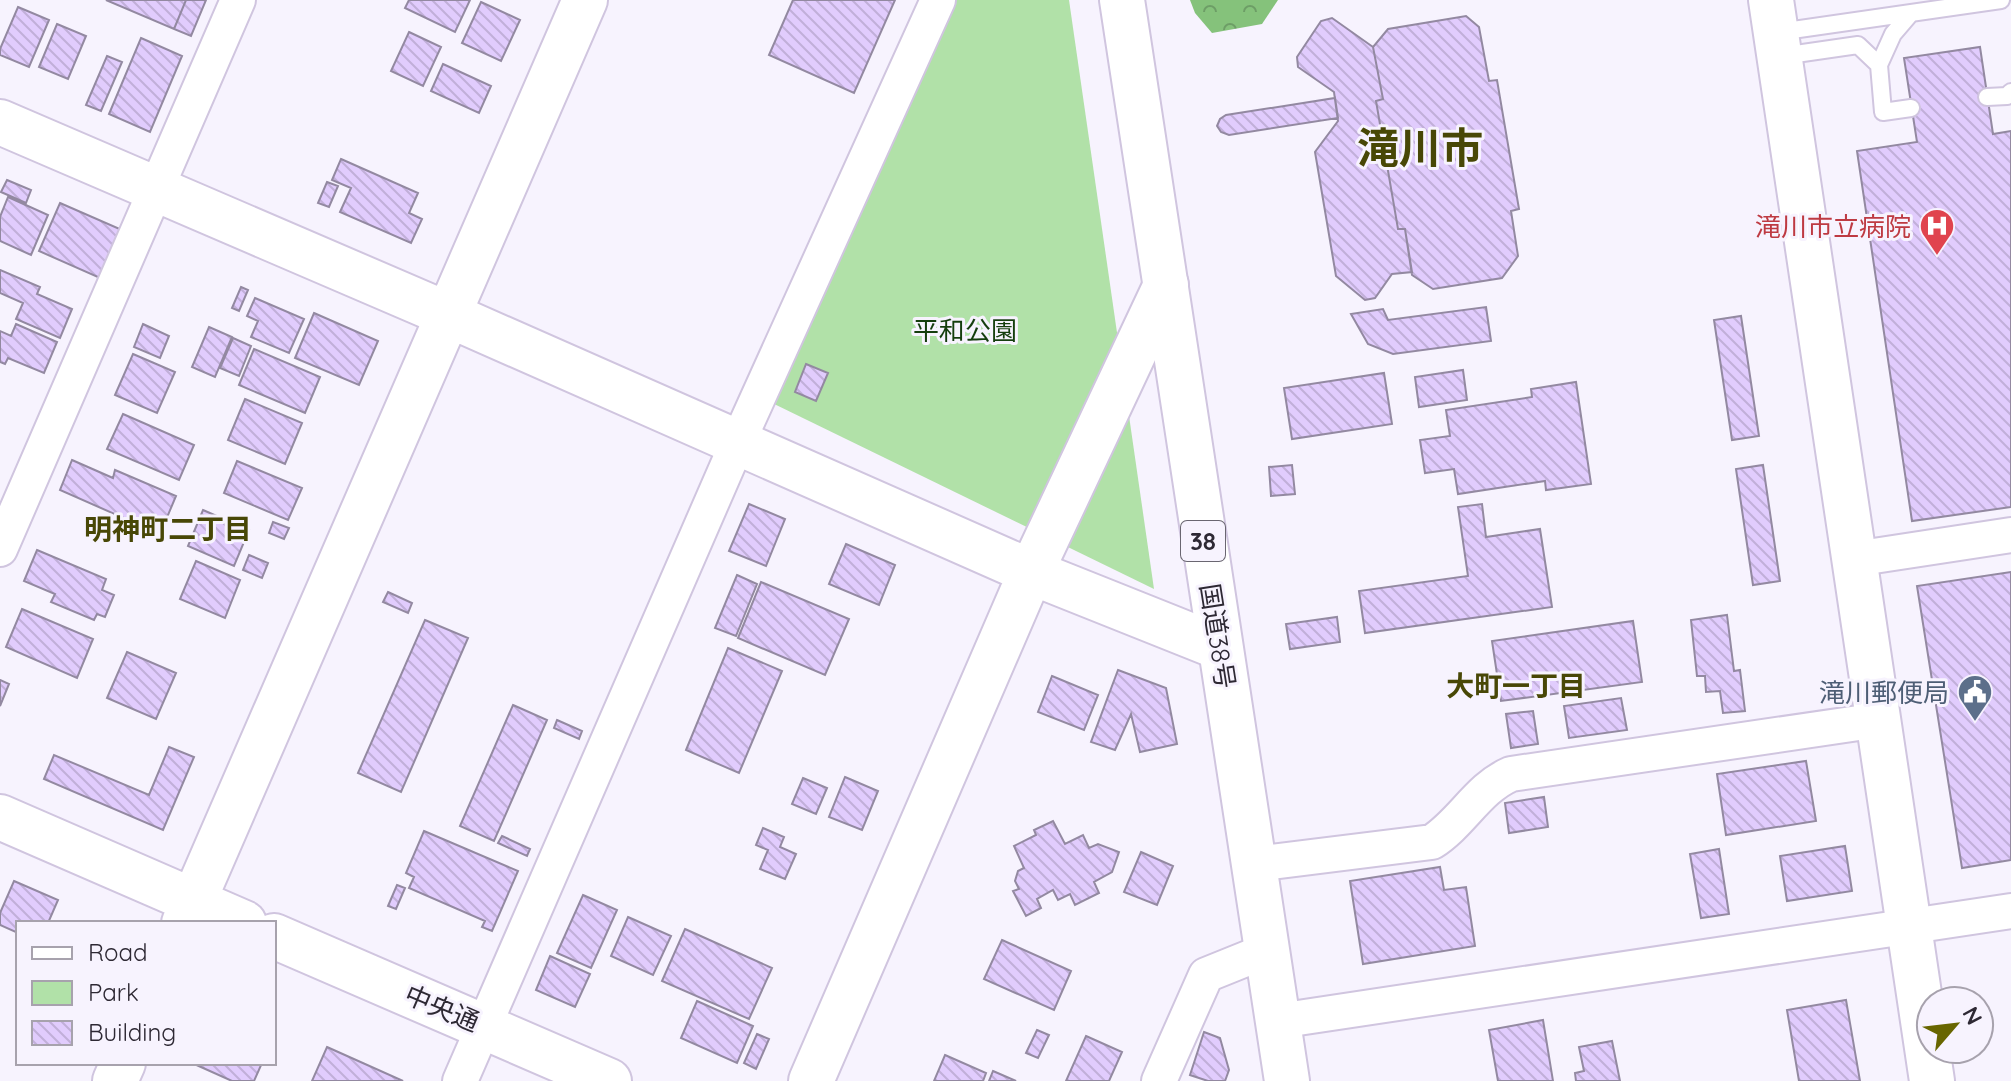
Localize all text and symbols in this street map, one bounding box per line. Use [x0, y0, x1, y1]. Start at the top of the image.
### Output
district label: 滝川市 [1357, 121, 1483, 174]
hospital icon: 滝川市立病院 [1918, 207, 1956, 257]
place label: 滝川市立病院 [1755, 210, 1911, 243]
park label: 平和公園 [913, 314, 1017, 347]
district label: 明神町二丁目 [84, 511, 252, 546]
road number: 38 [1181, 521, 1225, 561]
street label: 国道38号 [1193, 581, 1243, 691]
district label: 大町一丁目 [1446, 668, 1586, 703]
public building icon: 滝川郵便局 [1956, 673, 1994, 723]
place label: 滝川郵便局 [1819, 676, 1949, 709]
legend [16, 921, 276, 1065]
text: Road [88, 937, 148, 967]
text: Park [88, 977, 139, 1007]
street label: 中央通 [400, 978, 484, 1038]
north arrow [1915, 985, 1995, 1065]
text: N [1957, 1002, 1989, 1029]
text: Building [88, 1017, 176, 1047]

